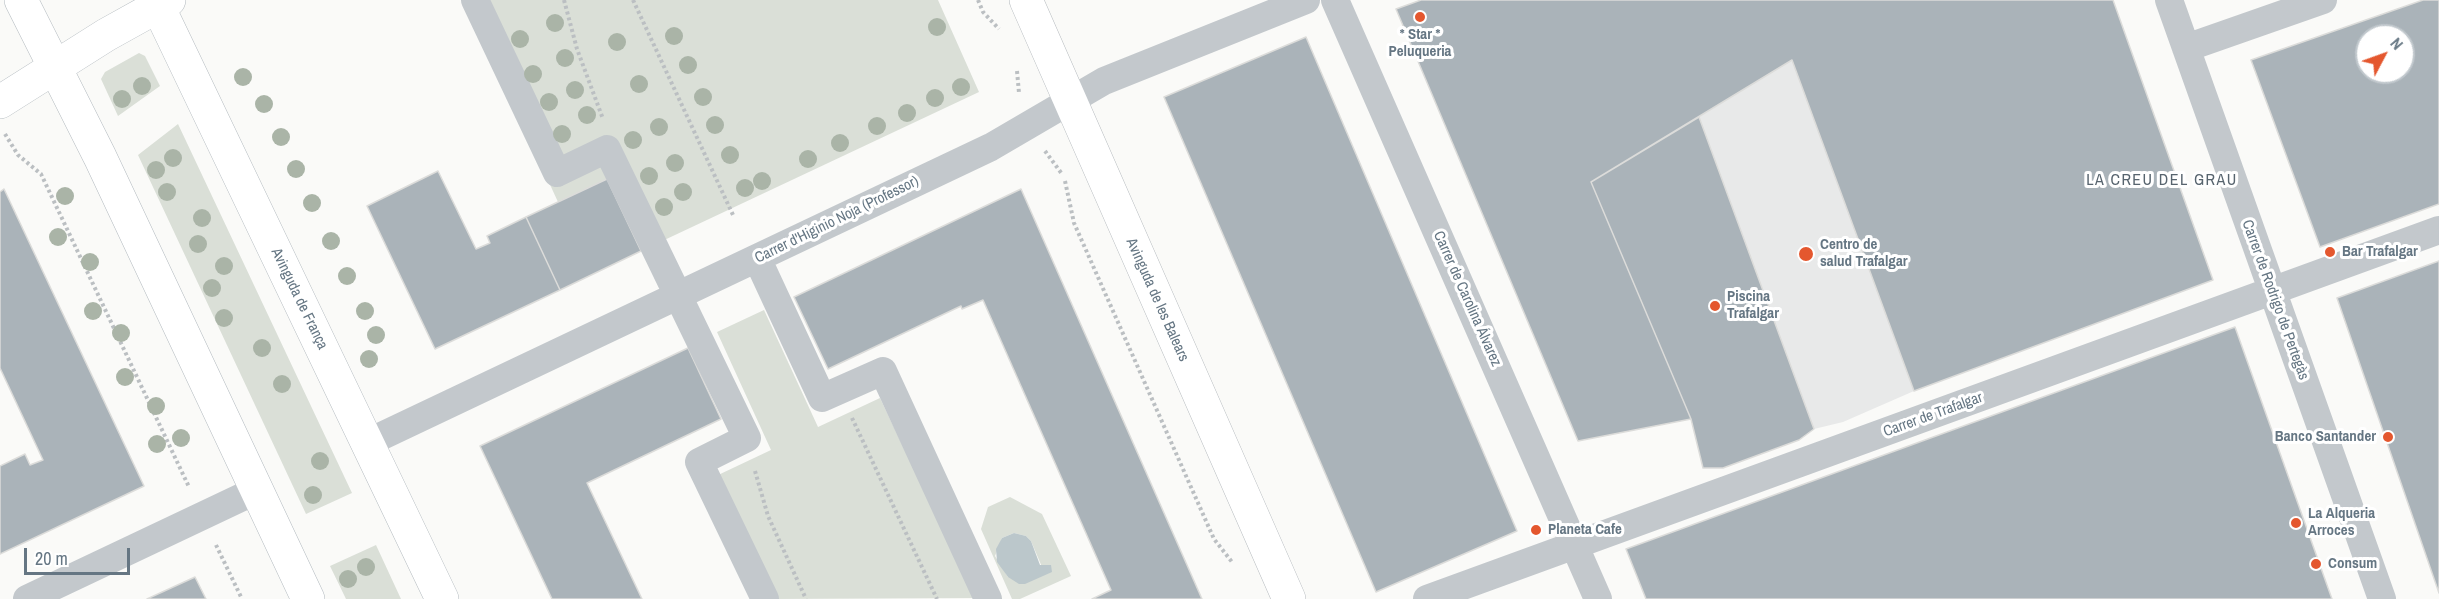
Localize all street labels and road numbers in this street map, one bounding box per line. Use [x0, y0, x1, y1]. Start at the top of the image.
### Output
street label: Carrer d'Higinio Noja (Professor) [752, 172, 922, 268]
street label: Carrer de Rodrigo de Pertegàs [2238, 218, 2312, 382]
street label: Carrer de Carolina Álvarez [1429, 229, 1505, 369]
street label: Avinguda de les Balears [1122, 236, 1192, 364]
street label: Avinguda de França [267, 245, 331, 353]
street label: Carrer de Trafalgar [1881, 389, 1985, 441]

